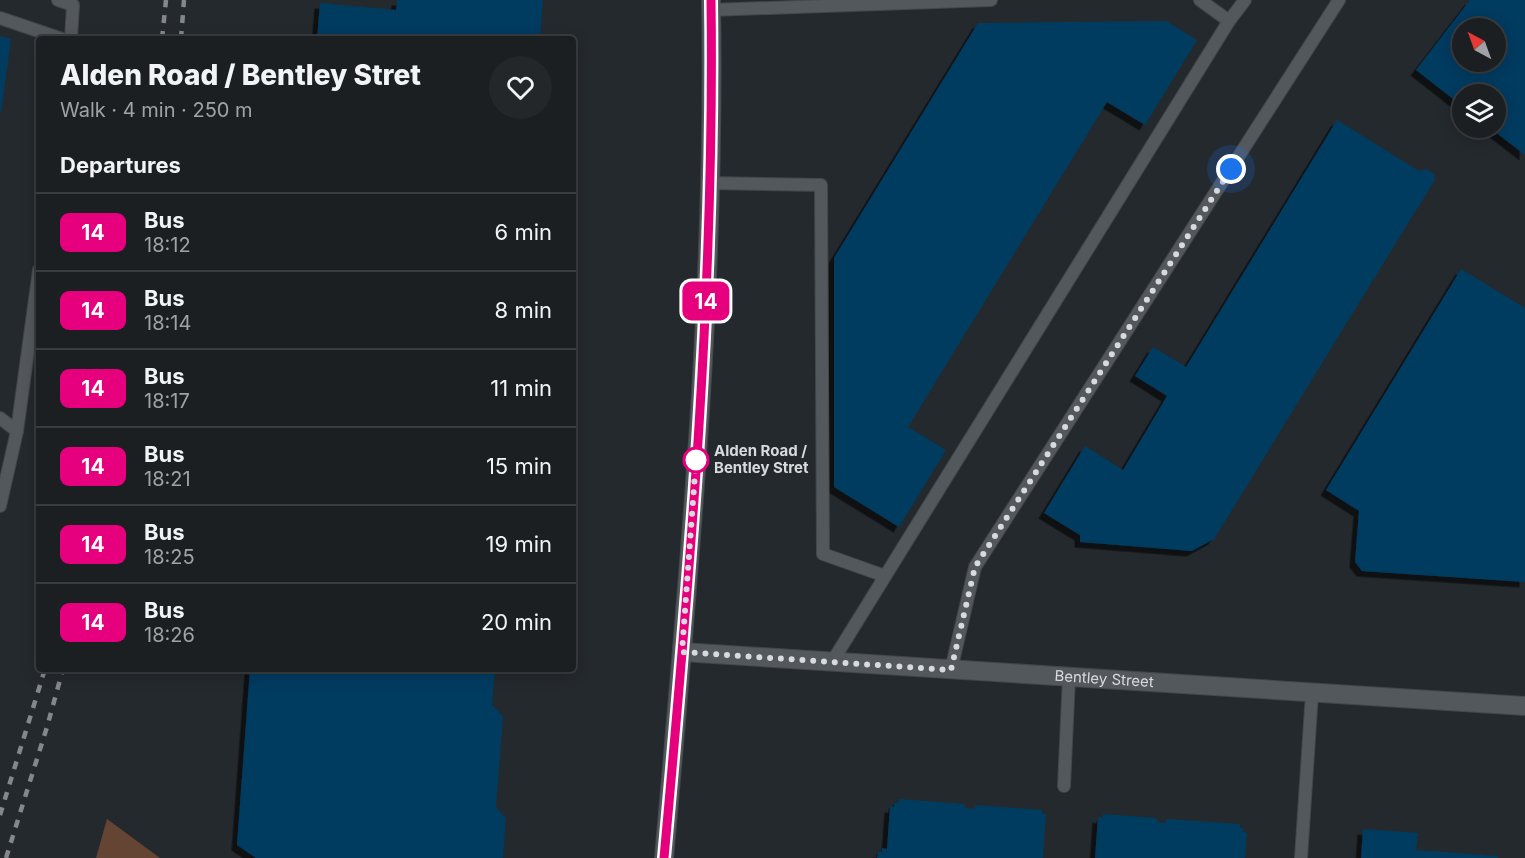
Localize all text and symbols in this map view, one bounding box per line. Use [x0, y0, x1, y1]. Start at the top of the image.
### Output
north arrow [1452, 18, 1506, 72]
map controls [1452, 18, 1506, 138]
button: heart [489, 56, 552, 119]
text: Alden Road / Bentley Stret [60, 58, 421, 92]
button: layers [1452, 84, 1506, 138]
text: Walk · 4 min · 250 m [60, 98, 253, 122]
text: Departures [60, 152, 181, 178]
your location [1216, 154, 1246, 184]
text: Bus [144, 207, 185, 233]
text: 6 min [495, 219, 552, 245]
text: 14 [81, 220, 105, 245]
text: 18:12 [144, 233, 191, 257]
line badge: 14 [679, 282, 733, 320]
text: Bus [144, 285, 185, 311]
text: 14 [694, 289, 718, 314]
text: 8 min [495, 297, 552, 323]
text: 14 [81, 298, 105, 323]
text: 18:14 [144, 311, 191, 335]
text: Bus [144, 363, 185, 389]
text: 11 min [490, 375, 552, 401]
text: 14 [81, 376, 105, 401]
text: 18:17 [144, 389, 190, 413]
text: Bus [144, 441, 185, 467]
place label: Alden Road / Bentley Stret [714, 441, 809, 477]
marker: Alden Road / Bentley Stret [683, 447, 709, 473]
text: 15 min [486, 453, 552, 479]
text: 14 [81, 454, 105, 479]
text: 18:21 [144, 467, 191, 491]
text: Bus [144, 519, 185, 545]
text: 19 min [486, 531, 552, 557]
text: 14 [81, 532, 105, 557]
text: 18:25 [144, 545, 195, 569]
text: Bus [144, 597, 185, 623]
text: 20 min [481, 609, 552, 635]
text: 14 [81, 610, 105, 635]
text: 18:26 [144, 623, 195, 647]
street label: Bentley Street [1054, 666, 1155, 691]

